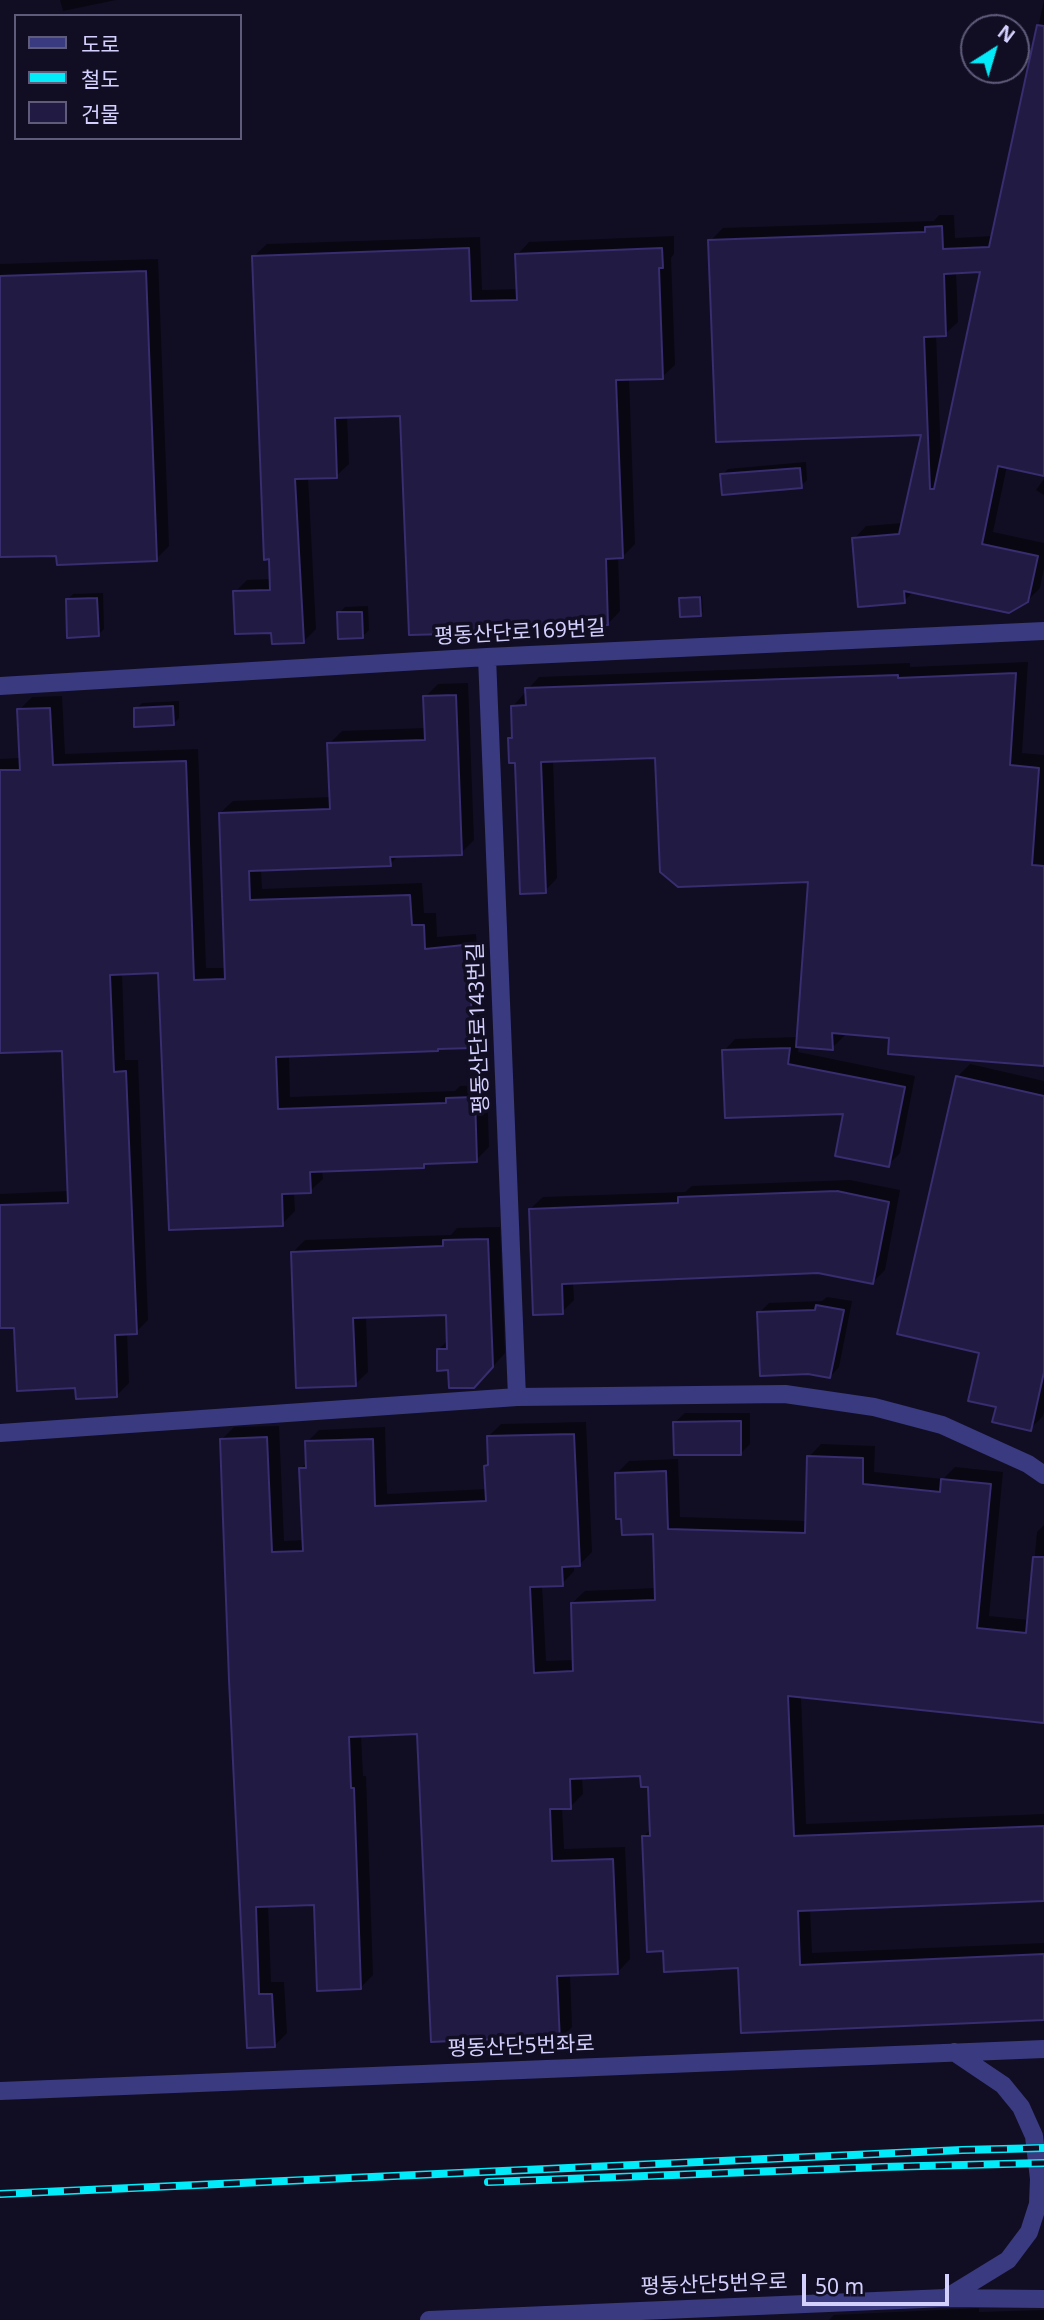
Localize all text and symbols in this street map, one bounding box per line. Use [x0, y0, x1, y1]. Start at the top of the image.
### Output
legend [14, 14, 242, 140]
north arrow [960, 14, 1030, 84]
text: N [992, 19, 1020, 49]
text: 도로 [81, 30, 120, 58]
text: 철도 [81, 65, 120, 93]
text: 건물 [81, 100, 120, 128]
street label: 평동산단로169번길 [434, 616, 606, 650]
street label: 평동산단로143번길 [463, 942, 495, 1114]
street label: 평동산단5번좌로 [447, 2032, 595, 2062]
scale bar [806, 2260, 953, 2304]
street label: 평동산단5번우로 [640, 2270, 788, 2300]
text: 50 m [815, 2272, 864, 2300]

